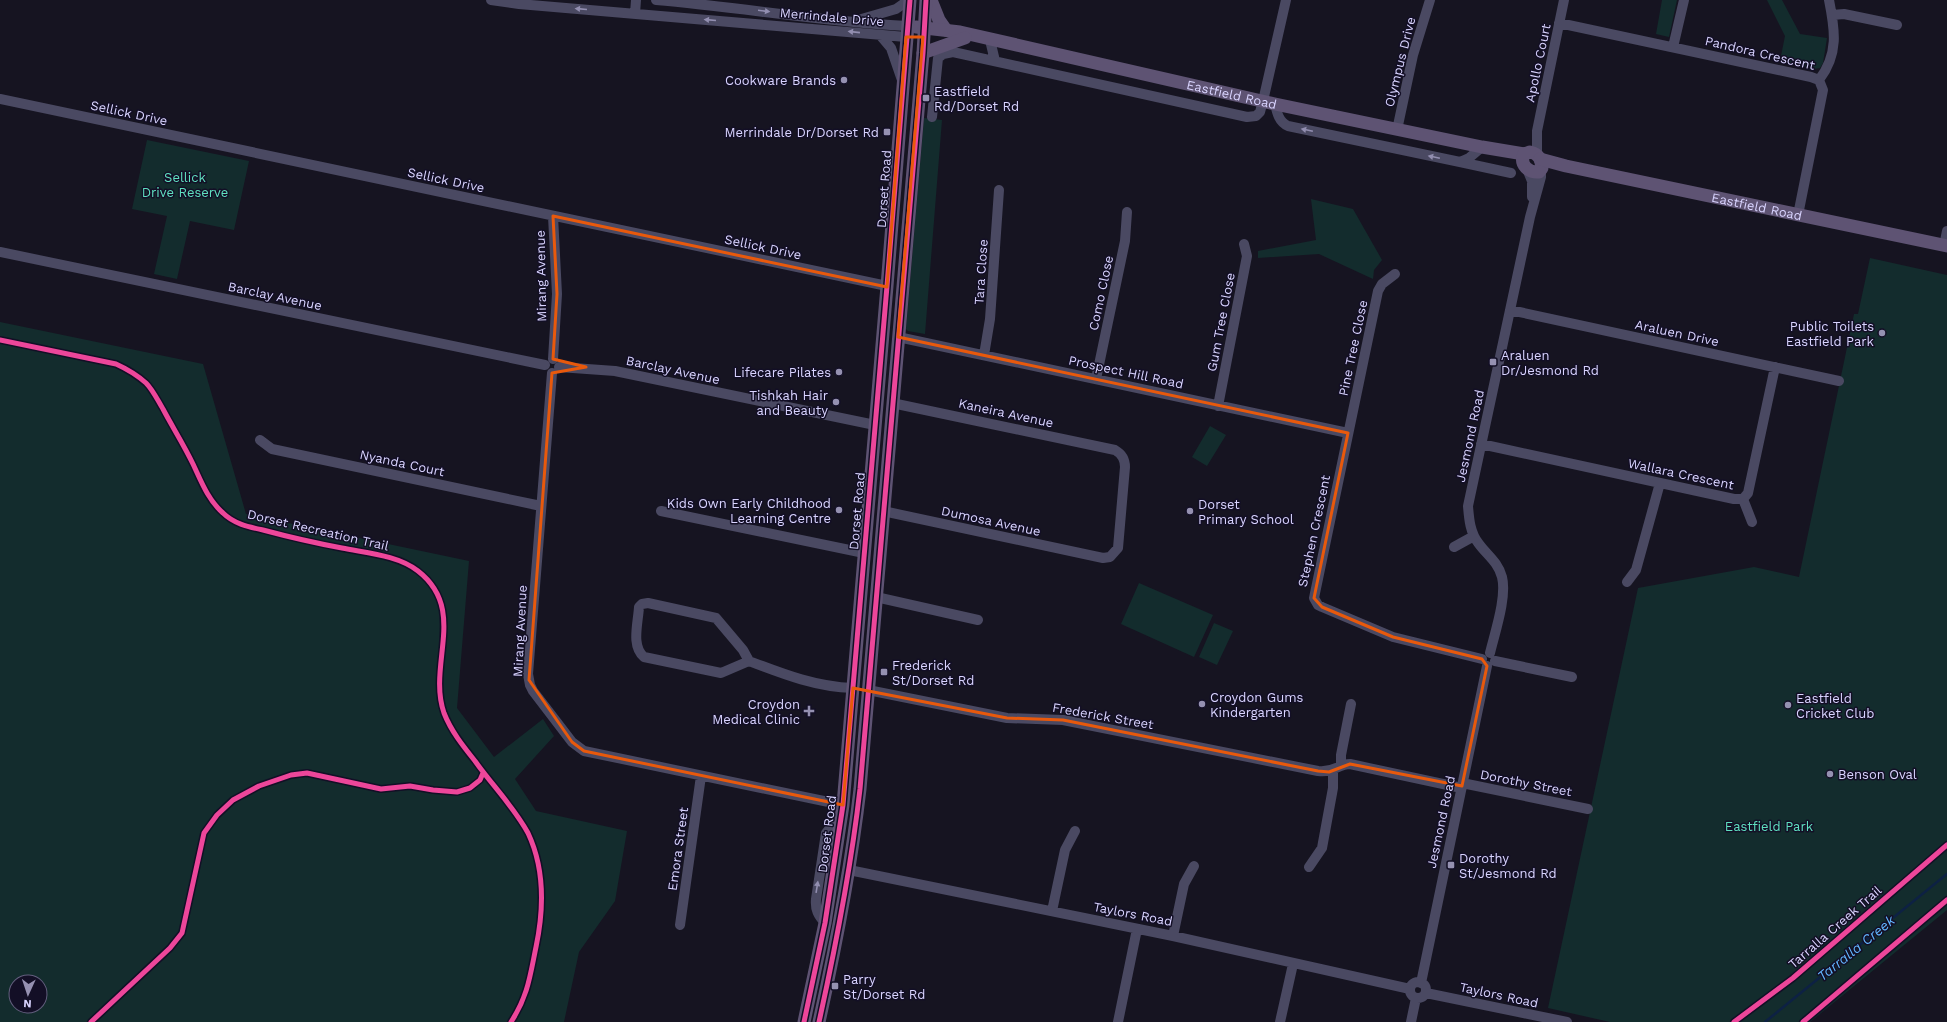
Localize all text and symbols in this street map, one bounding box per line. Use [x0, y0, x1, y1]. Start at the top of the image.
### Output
street label: Merrindale Drive [779, 5, 885, 29]
one-way arrow [575, 6, 587, 13]
one-way arrow [758, 8, 770, 14]
street label: Olympus Drive [1382, 15, 1418, 109]
one-way arrow [704, 16, 716, 23]
street label: Apollo Court [1522, 22, 1554, 104]
one-way arrow [848, 29, 860, 36]
street label: Pandora Crescent [1704, 33, 1817, 73]
place label: Cookware Brands [725, 73, 836, 88]
marker: Cookware Brands [839, 75, 849, 85]
street label: Eastfield Road [1185, 77, 1278, 112]
place label: Eastfield Rd/Dorset Rd [934, 84, 1019, 114]
marker: Eastfield Rd/Dorset Rd [921, 93, 931, 103]
street label: Sellick Drive [89, 98, 169, 128]
place label: Merrindale Dr/Dorset Rd [724, 125, 879, 140]
marker: Merrindale Dr/Dorset Rd [882, 127, 892, 137]
one-way arrow [1301, 127, 1313, 133]
street label: Dorset Road [874, 150, 894, 228]
one-way arrow [1428, 153, 1440, 159]
street label: Sellick Drive [406, 165, 486, 195]
park label: Sellick Drive Reserve [142, 170, 228, 200]
street label: Eastfield Road [1710, 189, 1804, 223]
street label: Mirang Avenue [533, 230, 549, 322]
street label: Sellick Drive [723, 232, 803, 262]
street label: Tara Close [971, 239, 991, 305]
street label: Como Close [1086, 254, 1116, 332]
street label: Gum Tree Close [1204, 271, 1238, 373]
street label: Barclay Avenue [227, 279, 323, 313]
street label: Pine Tree Close [1336, 299, 1370, 397]
street label: Araluen Drive [1634, 317, 1720, 349]
place label: Public Toilets Eastfield Park [1786, 319, 1875, 349]
marker: Public Toilets Eastfield Park [1877, 328, 1887, 338]
place label: Araluen Dr/Jesmond Rd [1501, 348, 1599, 378]
street label: Prospect Hill Road [1067, 352, 1185, 392]
street label: Barclay Avenue [625, 353, 721, 387]
marker: Araluen Dr/Jesmond Rd [1488, 357, 1498, 367]
place label: Lifecare Pilates [733, 365, 831, 380]
marker: Lifecare Pilates [834, 367, 844, 377]
place label: Tishkah Hair and Beauty [749, 388, 828, 418]
street label: Jesmond Road [1453, 388, 1487, 484]
street label: Kaneira Avenue [957, 396, 1055, 430]
marker: Tishkah Hair and Beauty [831, 397, 841, 407]
street label: Nyanda Court [358, 447, 446, 479]
street label: Wallara Crescent [1627, 455, 1736, 493]
street label: Dorset Road [846, 472, 868, 550]
street label: Stephen Crescent [1295, 473, 1333, 588]
place label: Kids Own Early Childhood Learning Centre [667, 496, 831, 526]
place label: Dorset Primary School [1198, 497, 1294, 527]
street label: Dumosa Avenue [940, 503, 1042, 539]
marker: Kids Own Early Childhood Learning Centre [834, 505, 844, 515]
street label: Dorset Recreation Trail [246, 506, 390, 554]
marker: Dorset Primary School [1185, 506, 1195, 516]
street label: Mirang Avenue [510, 585, 530, 677]
place label: Frederick St/Dorset Rd [892, 658, 974, 688]
marker: Frederick St/Dorset Rd [879, 667, 889, 677]
place label: Croydon Gums Kindergarten [1210, 690, 1304, 720]
place label: Eastfield Cricket Club [1796, 691, 1874, 721]
place label: Croydon Medical Clinic [712, 697, 800, 727]
marker: Croydon Gums Kindergarten [1197, 699, 1207, 709]
street label: Frederick Street [1051, 700, 1155, 732]
marker: Eastfield Cricket Club [1783, 700, 1793, 710]
marker: Croydon Medical Clinic [803, 705, 815, 717]
street label: Dorothy Street [1479, 767, 1574, 799]
place label: Benson Oval [1838, 767, 1917, 782]
marker: Benson Oval [1825, 769, 1835, 779]
street label: Jesmond Road [1424, 774, 1458, 870]
street label: Dorset Road [815, 794, 839, 874]
street label: Emora Street [665, 806, 691, 892]
park label: Eastfield Park [1725, 819, 1814, 834]
place label: Dorothy St/Jesmond Rd [1459, 851, 1557, 881]
marker: Dorothy St/Jesmond Rd [1446, 860, 1456, 870]
one-way arrow [814, 881, 820, 893]
street label: Tarralla Creek Trail [1785, 882, 1885, 972]
street label: Taylors Road [1092, 899, 1174, 929]
water label: Tarralla Creek [1814, 912, 1898, 984]
place label: Parry St/Dorset Rd [843, 972, 925, 1002]
north arrow [8, 974, 48, 1014]
street label: Taylors Road [1458, 979, 1540, 1011]
marker: Parry St/Dorset Rd [830, 981, 840, 991]
text: N [23, 997, 32, 1010]

